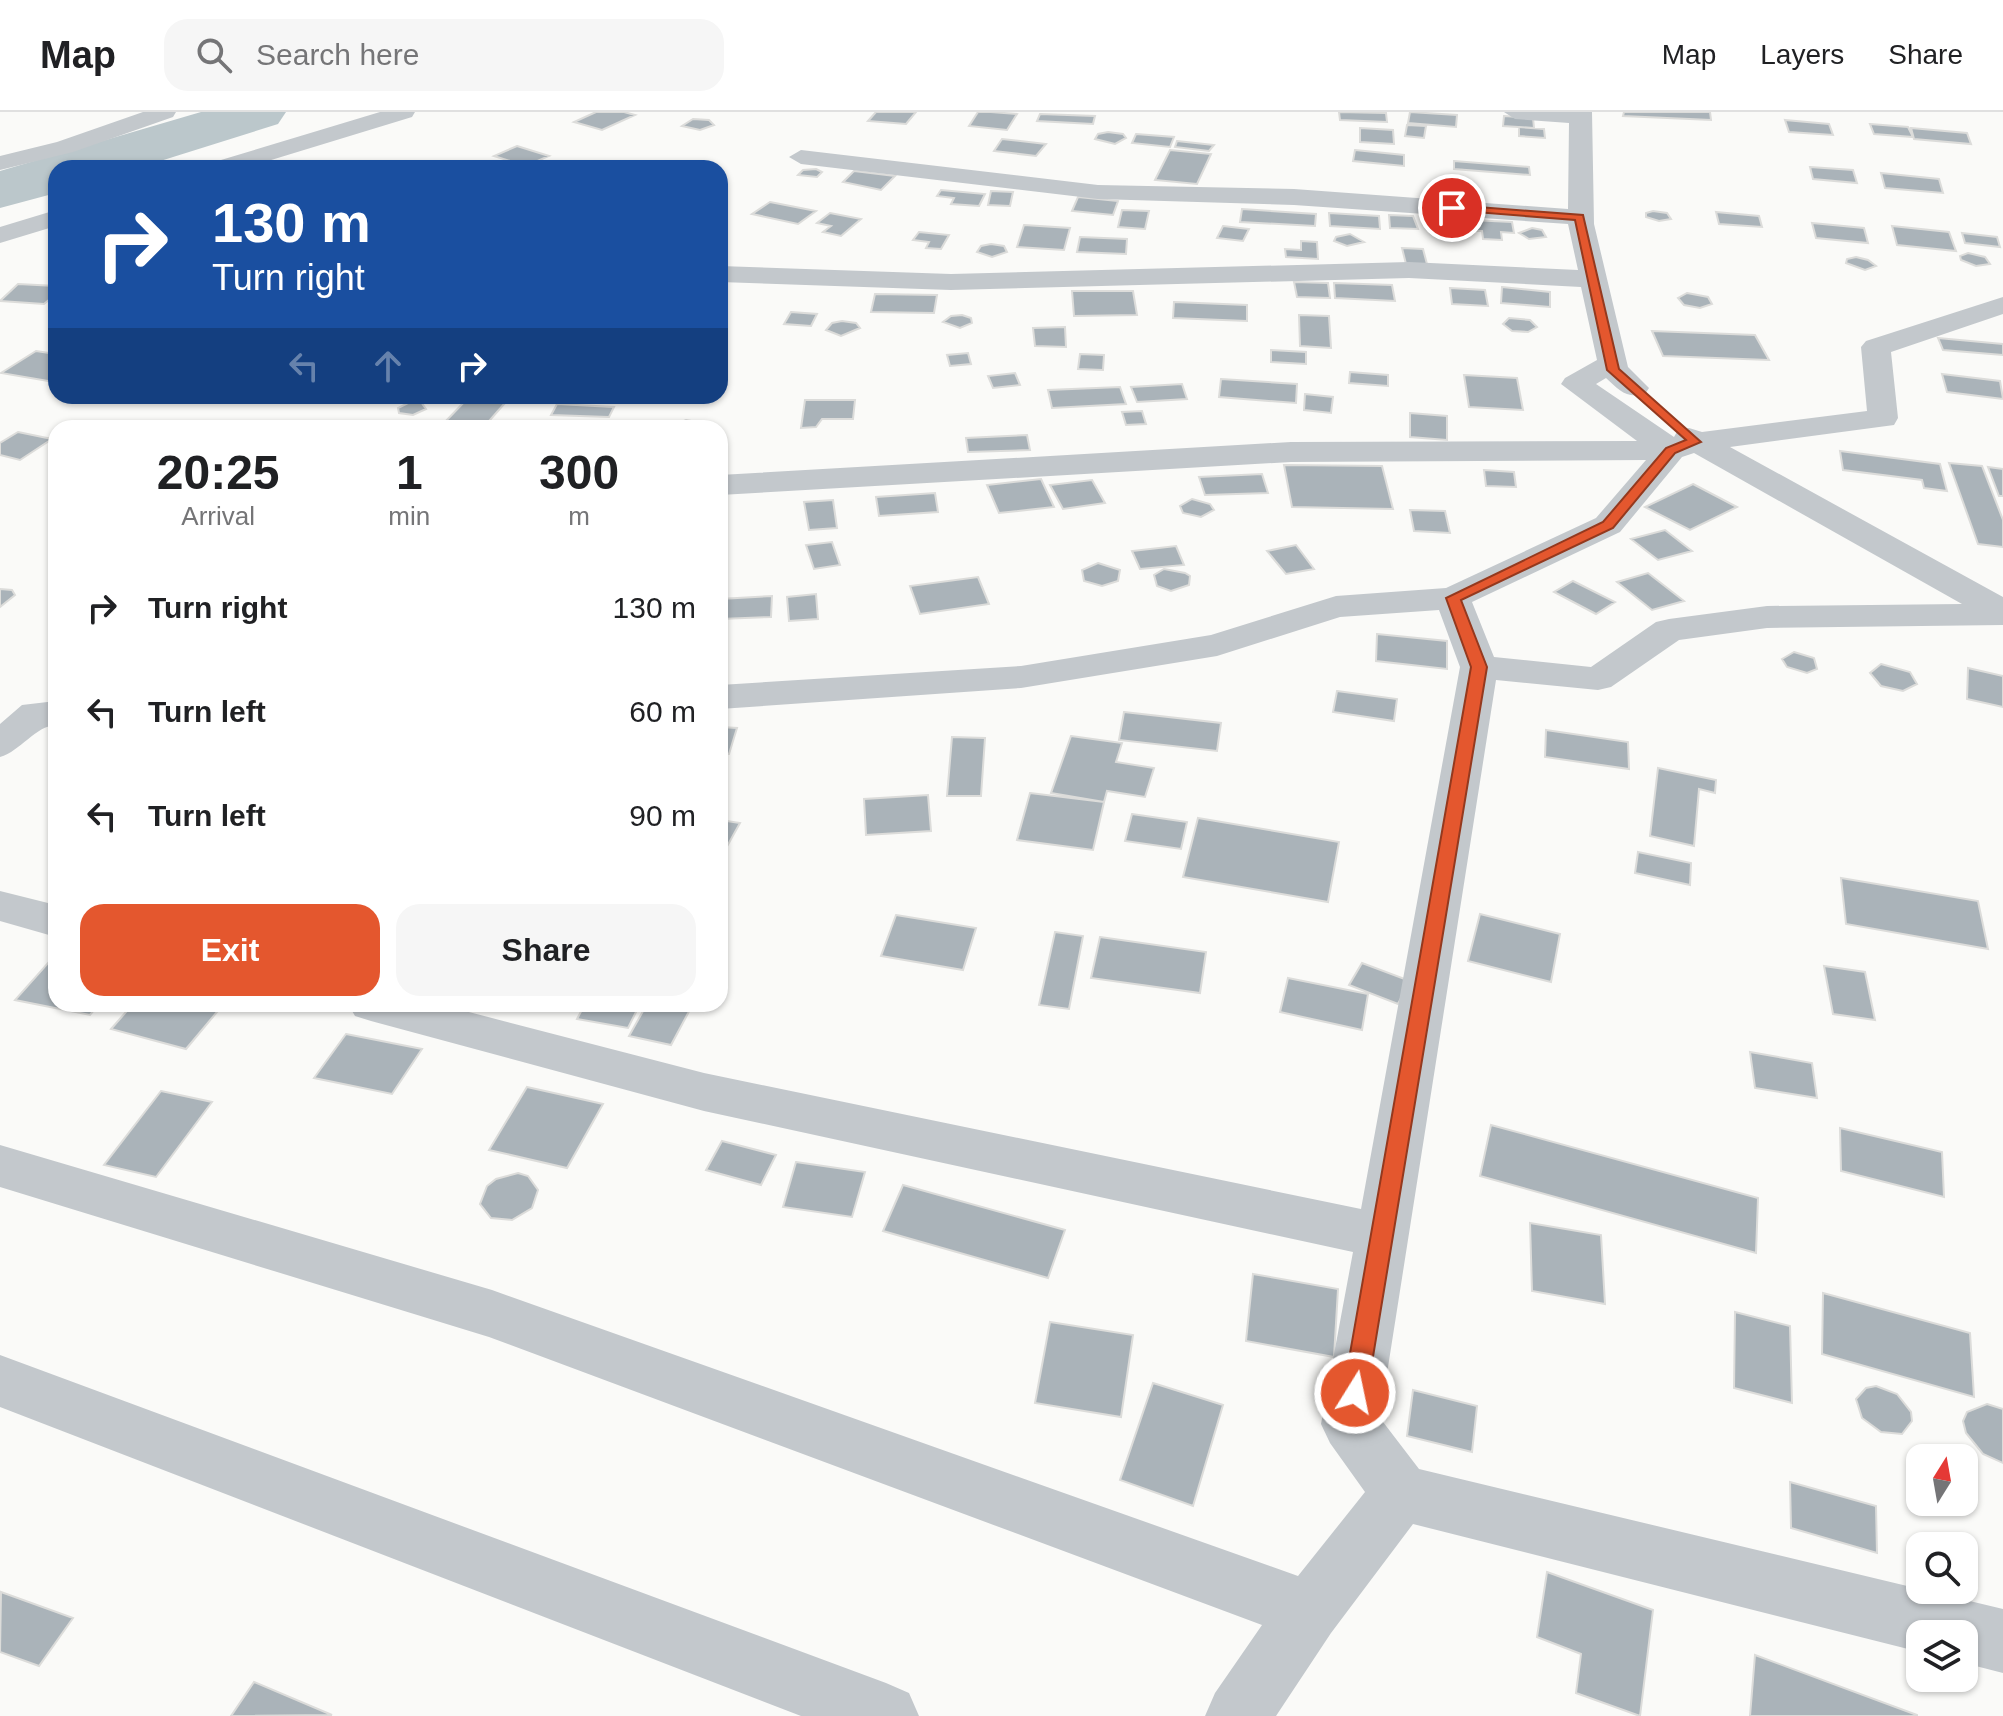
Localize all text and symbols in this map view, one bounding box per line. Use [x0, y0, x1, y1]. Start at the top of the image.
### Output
search box [164, 19, 724, 91]
icon: search [192, 33, 236, 77]
text: Map [40, 34, 116, 76]
text: Search here [256, 38, 419, 71]
text: Map [1662, 39, 1716, 70]
text: Layers [1760, 39, 1844, 70]
text: Share [1888, 39, 1963, 70]
pin [1418, 174, 1486, 242]
icon: arrive [1430, 186, 1474, 230]
text: 130 m [212, 191, 371, 254]
icon: right [80, 192, 184, 296]
text: Turn right [212, 257, 365, 298]
icon: left [282, 344, 326, 388]
icon: ahead [366, 344, 410, 388]
icon: right [450, 344, 494, 388]
text: 20:25 [157, 446, 280, 499]
text: 1 [396, 446, 423, 499]
text: 300 [539, 446, 619, 499]
text: Arrival [181, 501, 255, 531]
text: min [388, 501, 430, 531]
text: m [568, 501, 590, 531]
icon: right [80, 586, 124, 630]
text: Turn right [148, 591, 287, 624]
text: 130 m [613, 591, 696, 624]
icon: left [80, 690, 124, 734]
text: Turn left [148, 695, 266, 728]
text: 60 m [629, 695, 696, 728]
icon: left [80, 794, 124, 838]
text: Turn left [148, 799, 266, 832]
text: 90 m [629, 799, 696, 832]
button: Exit [80, 904, 380, 996]
button: Share [396, 904, 696, 996]
position arrow [1313, 1351, 1397, 1435]
north arrow [1906, 1444, 1978, 1516]
map controls [1906, 1444, 1978, 1692]
button: search [1906, 1532, 1978, 1604]
button: layers [1906, 1620, 1978, 1692]

